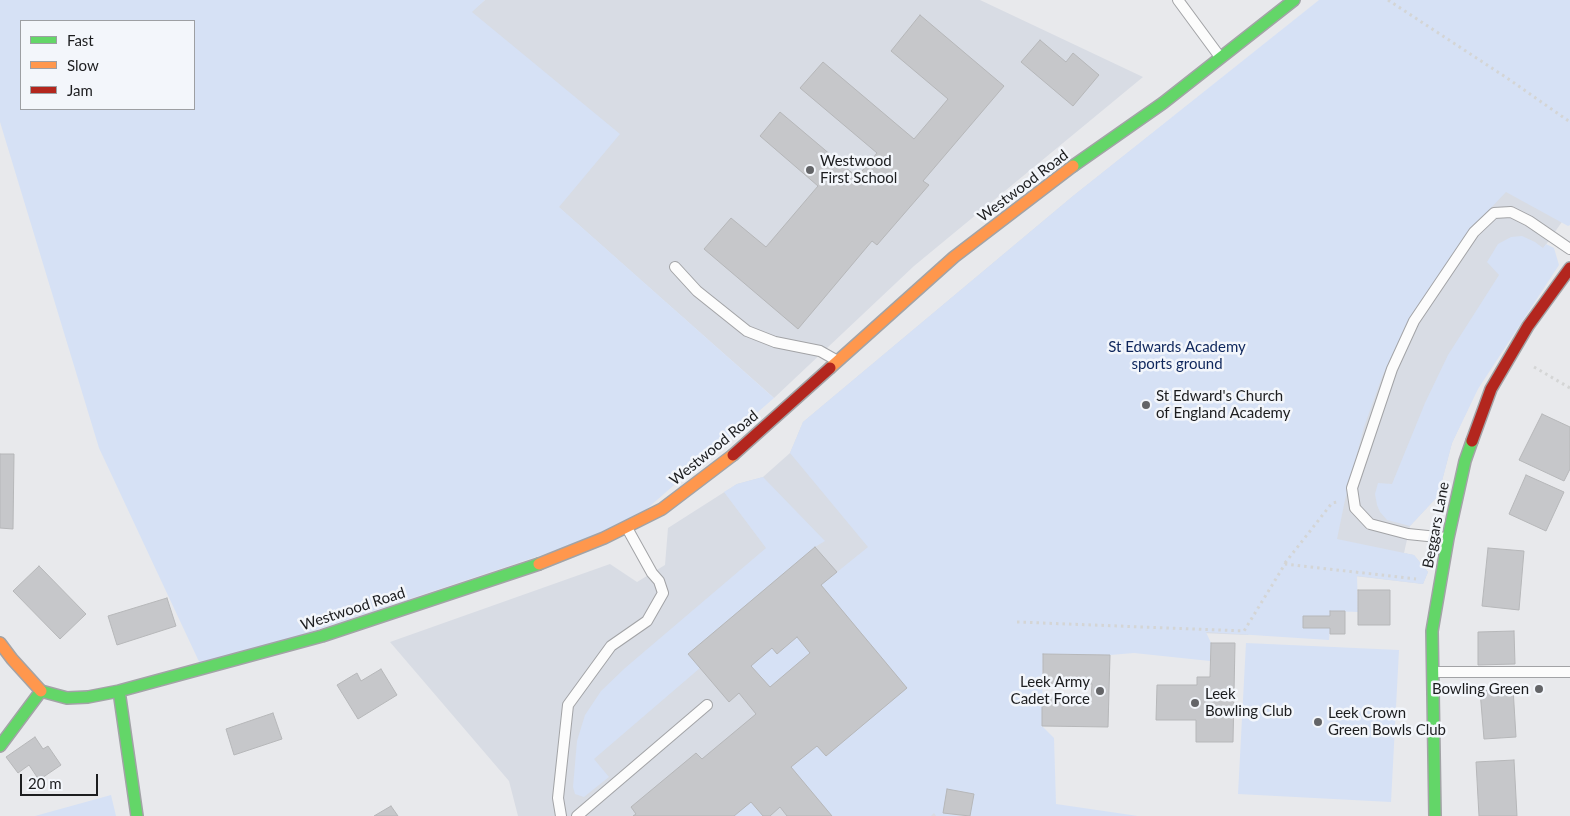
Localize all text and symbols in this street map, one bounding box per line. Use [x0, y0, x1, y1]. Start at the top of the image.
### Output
legend [20, 20, 195, 110]
text: Fast [67, 31, 94, 49]
text: Slow [67, 56, 99, 74]
text: Jam [67, 81, 93, 99]
street label: Westwood Road [974, 146, 1072, 226]
place label: Westwood First School [820, 152, 897, 187]
marker: Westwood First School [804, 164, 816, 176]
park label: St Edwards Academy sports ground [1108, 338, 1246, 373]
place label: St Edward's Church of England Academy [1156, 387, 1290, 422]
marker: St Edward's Church of England Academy [1140, 399, 1152, 411]
street label: Westwood Road [666, 407, 762, 489]
street label: Beggars Lane [1419, 480, 1453, 570]
street label: Westwood Road [299, 584, 407, 634]
place label: Leek Army Cadet Force [1011, 673, 1090, 708]
place label: Bowling Green [1432, 680, 1529, 698]
marker: Bowling Green [1533, 683, 1545, 695]
marker: Leek Army Cadet Force [1094, 685, 1106, 697]
place label: Leek Bowling Club [1205, 685, 1292, 720]
marker: Leek Bowling Club [1189, 697, 1201, 709]
place label: Leek Crown Green Bowls Club [1328, 704, 1446, 739]
marker: Leek Crown Green Bowls Club [1312, 716, 1324, 728]
scale bar [22, 764, 100, 796]
text: 20 m [28, 774, 62, 792]

